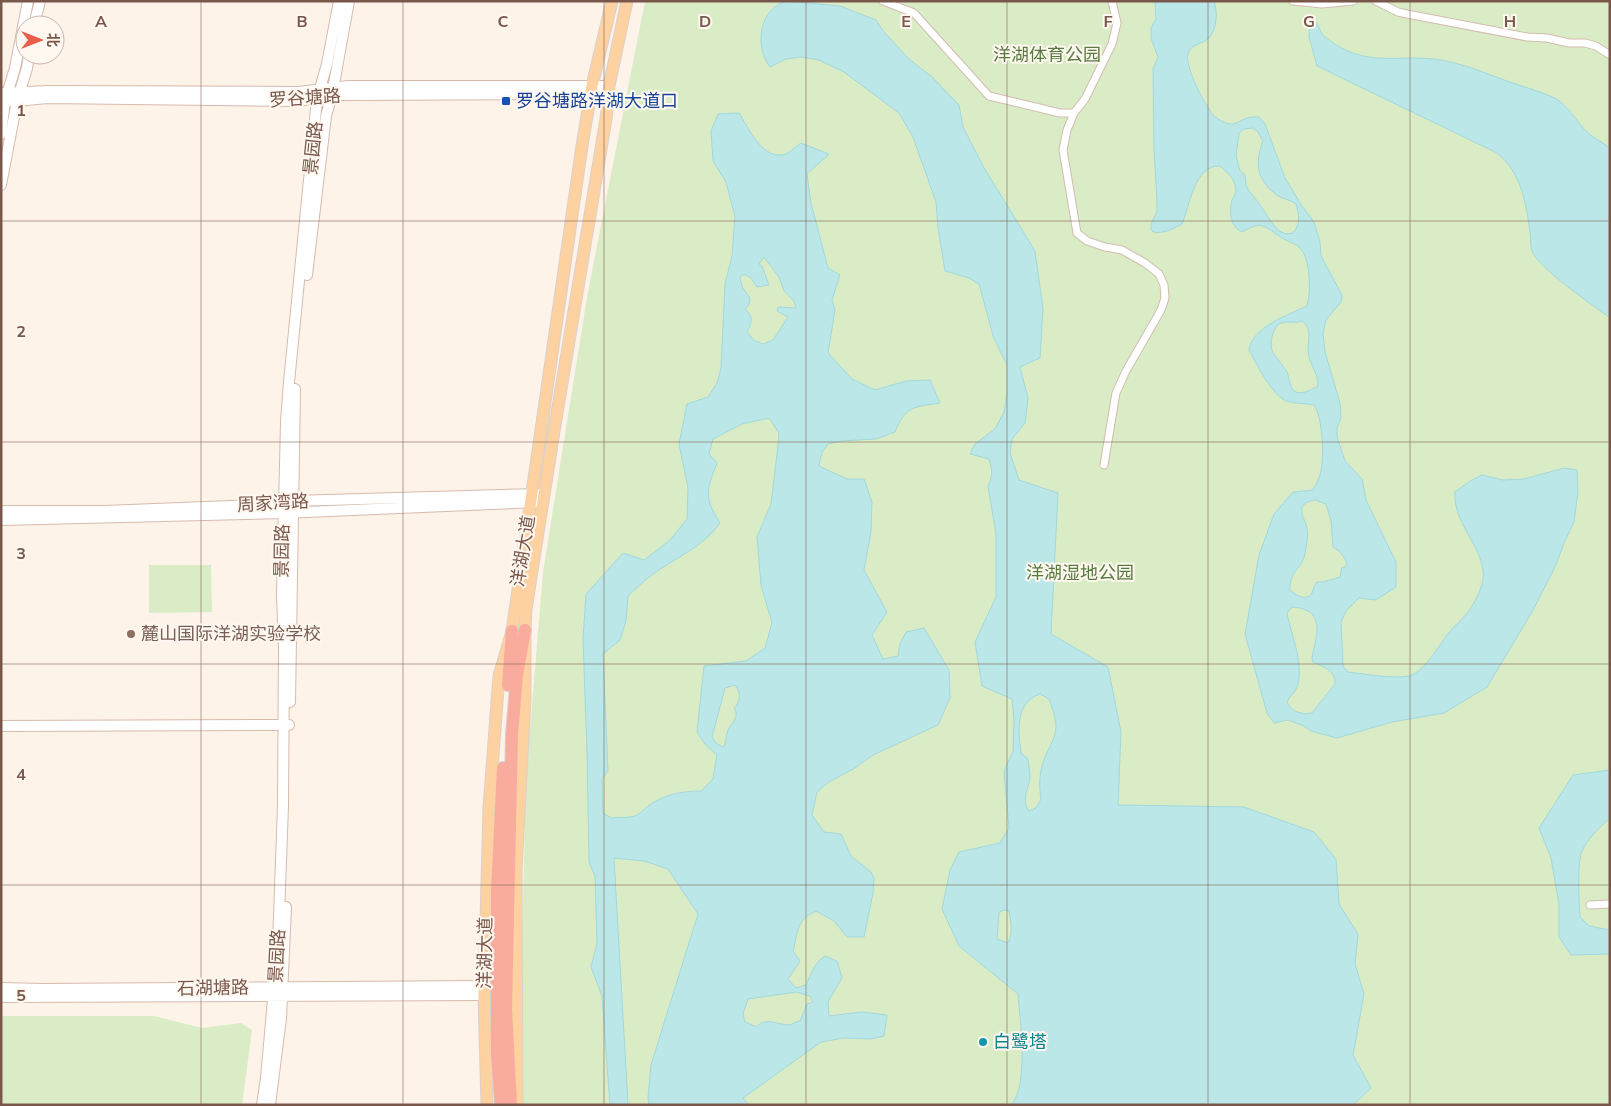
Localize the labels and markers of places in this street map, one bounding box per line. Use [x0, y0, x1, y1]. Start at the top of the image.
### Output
place label: 罗谷塘路洋湖大道口 [516, 89, 678, 112]
marker: 罗谷塘路洋湖大道口 [500, 95, 512, 107]
place label: 麓山国际洋湖实验学校 [141, 622, 321, 645]
marker: 麓山国际洋湖实验学校 [125, 628, 137, 640]
place label: 白鹭塔 [993, 1030, 1047, 1053]
marker: 白鹭塔 [977, 1036, 989, 1048]

